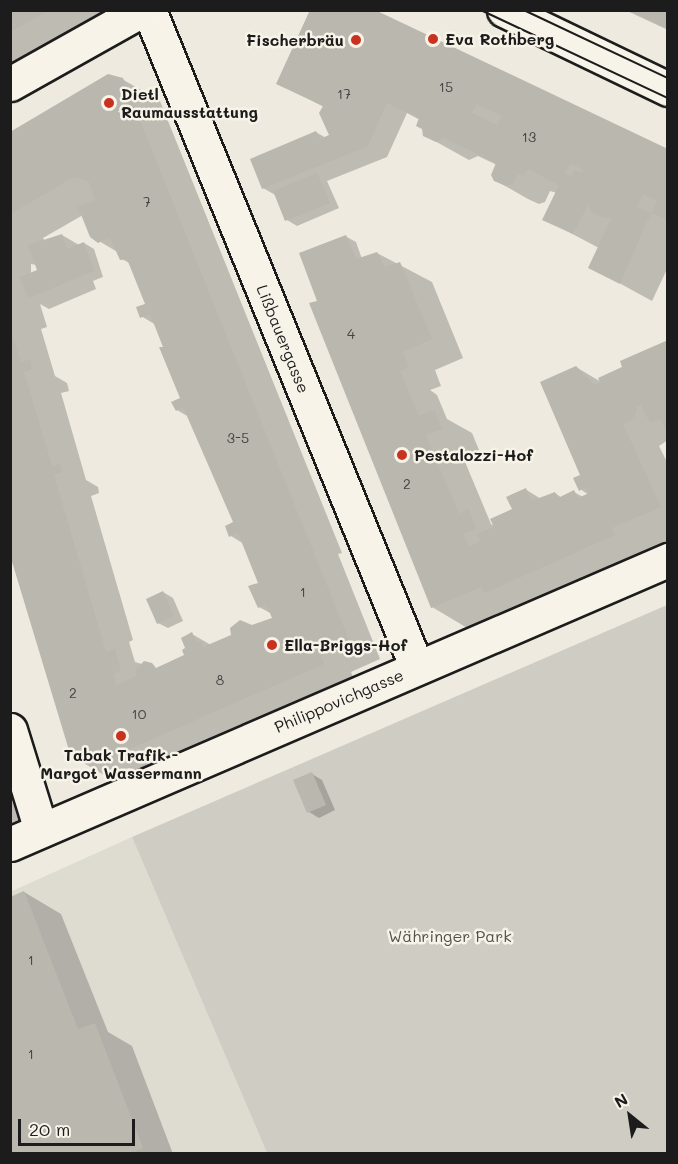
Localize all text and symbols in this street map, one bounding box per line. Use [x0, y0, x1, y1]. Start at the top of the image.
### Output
place label: Eva Rothberg [445, 29, 554, 49]
place label: Fischerbräu [246, 30, 344, 50]
marker: Eva Rothberg [426, 32, 440, 46]
marker: Fischerbräu [349, 33, 363, 47]
house number: 15 [439, 79, 453, 95]
place label: Dietl Raumausstattung [121, 84, 258, 122]
house number: 17 [337, 86, 351, 102]
marker: Dietl Raumausstattung [102, 96, 116, 110]
house number: 13 [522, 129, 536, 145]
house number: 7 [143, 194, 151, 210]
street label: Lißbauergasse [253, 282, 313, 396]
house number: 4 [347, 326, 355, 342]
house number: 3-5 [227, 430, 249, 446]
place label: Pestalozzi-Hof [414, 445, 533, 465]
marker: Pestalozzi-Hof [395, 448, 409, 462]
house number: 2 [403, 476, 411, 492]
house number: 1 [300, 584, 306, 600]
place label: Ella-Briggs-Hof [284, 635, 407, 655]
marker: Ella-Briggs-Hof [265, 638, 279, 652]
street label: Philippovichgasse [272, 665, 406, 737]
house number: 8 [216, 672, 224, 688]
house number: 2 [69, 685, 77, 701]
house number: 10 [132, 706, 146, 722]
marker: Tabak Trafik - Margot Wassermann [114, 729, 128, 743]
place label: Tabak Trafik - Margot Wassermann [40, 745, 202, 783]
park label: Währinger Park [388, 926, 512, 946]
house number: 1 [28, 952, 34, 968]
house number: 1 [28, 1046, 34, 1062]
north arrow [600, 1086, 660, 1146]
text: N [610, 1088, 631, 1112]
scale bar [21, 1107, 138, 1145]
text: 20 m [29, 1117, 70, 1141]

